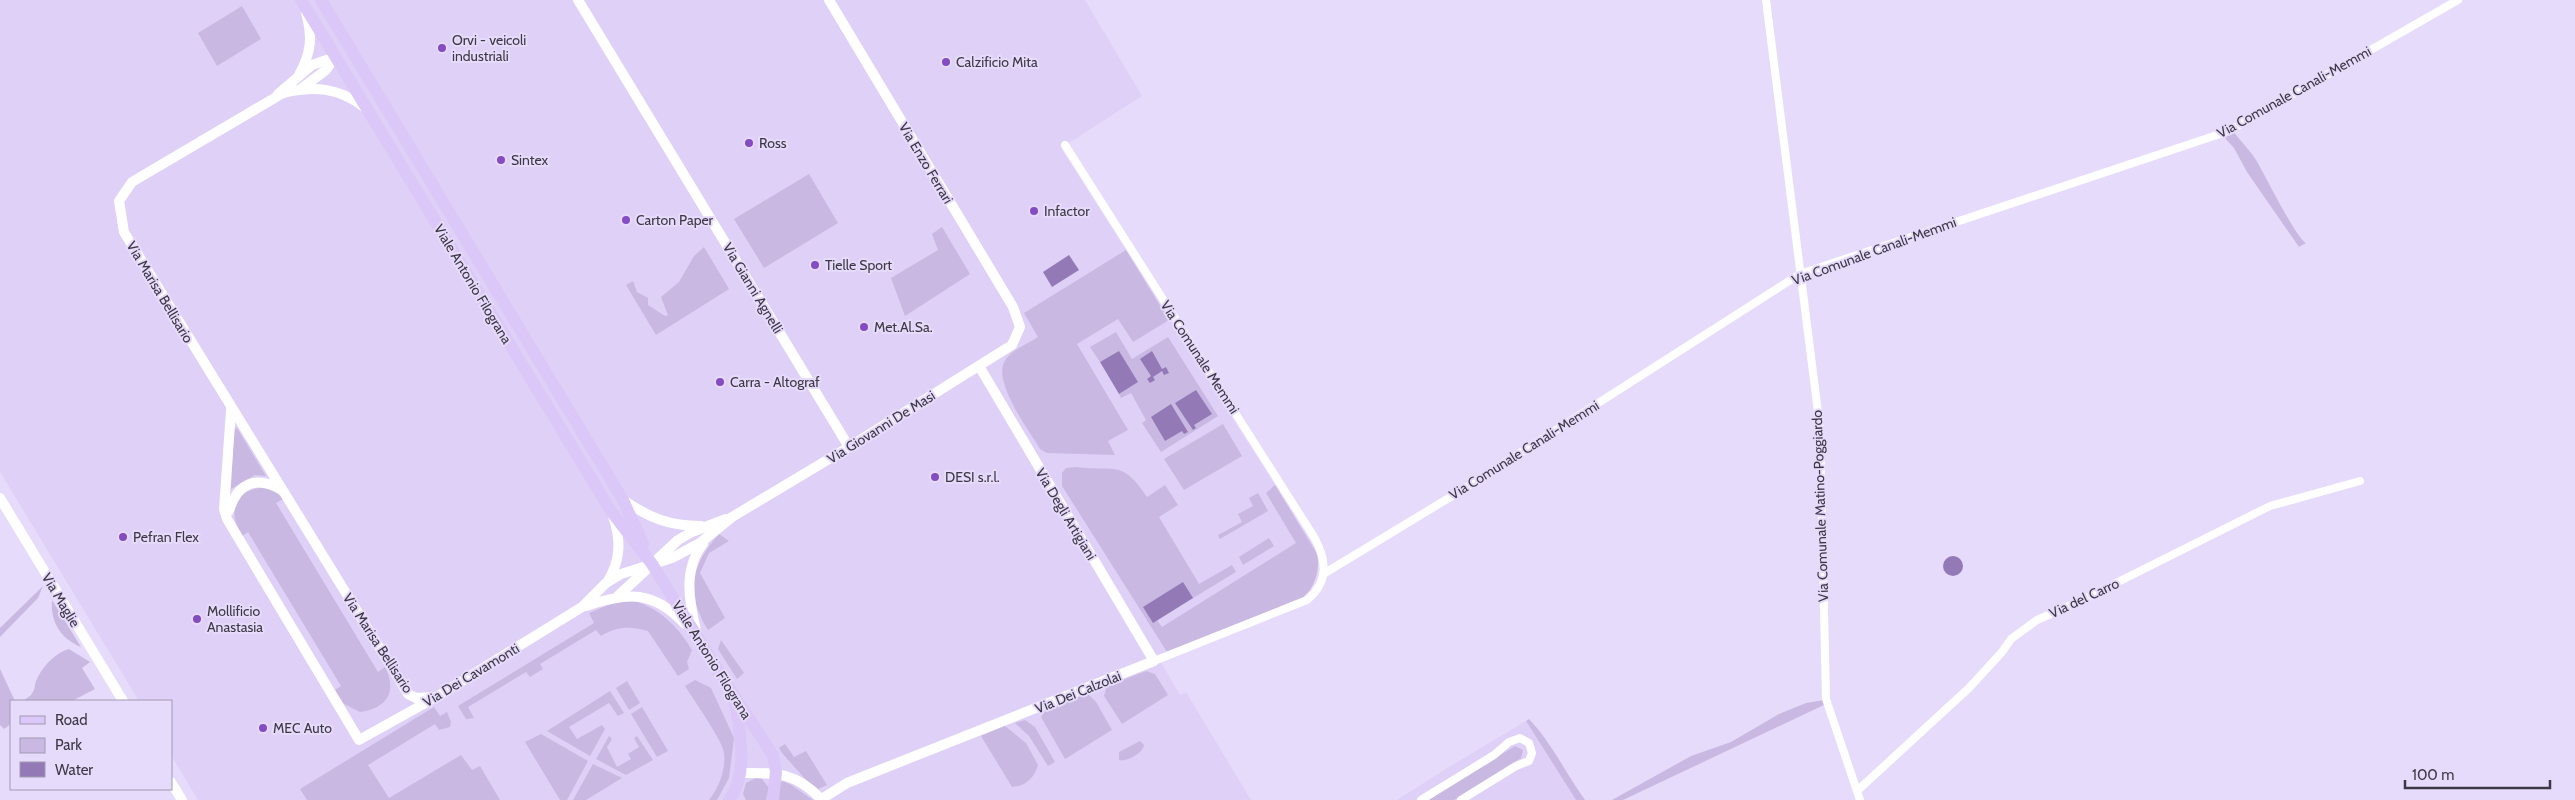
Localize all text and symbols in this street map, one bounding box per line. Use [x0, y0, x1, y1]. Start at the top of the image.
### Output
place label: Orvi - veicoli industriali [452, 31, 526, 65]
marker: Orvi - veicoli industriali [436, 42, 448, 54]
street label: Via Comunale Canali-Memmi [2214, 42, 2374, 142]
place label: Calzificio Mita [956, 53, 1038, 71]
marker: Calzificio Mita [940, 56, 952, 68]
street label: Via Enzo Ferrari [895, 119, 957, 207]
place label: Ross [759, 134, 787, 152]
marker: Ross [743, 137, 755, 149]
place label: Sintex [511, 151, 549, 169]
marker: Sintex [495, 154, 507, 166]
place label: Infactor [1044, 202, 1090, 220]
marker: Infactor [1028, 205, 1040, 217]
place label: Carton Paper [636, 211, 714, 229]
street label: Via Comunale Canali-Memmi [1789, 213, 1959, 289]
marker: Carton Paper [620, 214, 632, 226]
street label: Viale Antonio Filograna [430, 221, 516, 347]
street label: Via Marisa Bellisario [122, 238, 198, 347]
street label: Via Gianni Agnelli [719, 239, 787, 337]
place label: Tielle Sport [825, 256, 892, 274]
marker: Tielle Sport [809, 259, 821, 271]
street label: Via Comunale Memmi [1157, 297, 1243, 417]
place label: Met.Al.Sa. [874, 318, 933, 336]
marker: Met.Al.Sa. [858, 321, 870, 333]
place label: Carra - Altograf [730, 373, 820, 391]
marker: Carra - Altograf [714, 376, 726, 388]
street label: Via Giovanni De Masi [824, 386, 939, 468]
street label: Via Comunale Canali-Memmi [1446, 396, 1602, 504]
street label: Via Comunale Matino-Poggiardo [1808, 409, 1832, 602]
street label: Via Degli Artigiani [1031, 465, 1101, 563]
place label: DESI s.r.l. [945, 468, 1000, 486]
marker: DESI s.r.l. [929, 471, 941, 483]
place label: Pefran Flex [133, 528, 199, 546]
marker: Pefran Flex [117, 531, 129, 543]
street label: Via Maglie [38, 569, 84, 631]
street label: Via del Carro [2046, 574, 2122, 622]
street label: Via Marisa Bellisario [339, 590, 417, 697]
street label: Viale Antonio Filograna [668, 597, 756, 723]
place label: Mollificio Anastasia [207, 602, 263, 636]
marker: Mollificio Anastasia [191, 613, 203, 625]
street label: Via Dei Cavamonti [419, 639, 523, 711]
street label: Via Dei Calzolai [1032, 667, 1124, 717]
legend [10, 700, 172, 790]
text: Road [55, 711, 88, 729]
place label: MEC Auto [273, 719, 332, 737]
marker: MEC Auto [257, 722, 269, 734]
text: Park [55, 736, 82, 754]
scale bar [2405, 758, 2550, 790]
text: Water [55, 761, 93, 779]
text: 100 m [2412, 766, 2454, 784]

